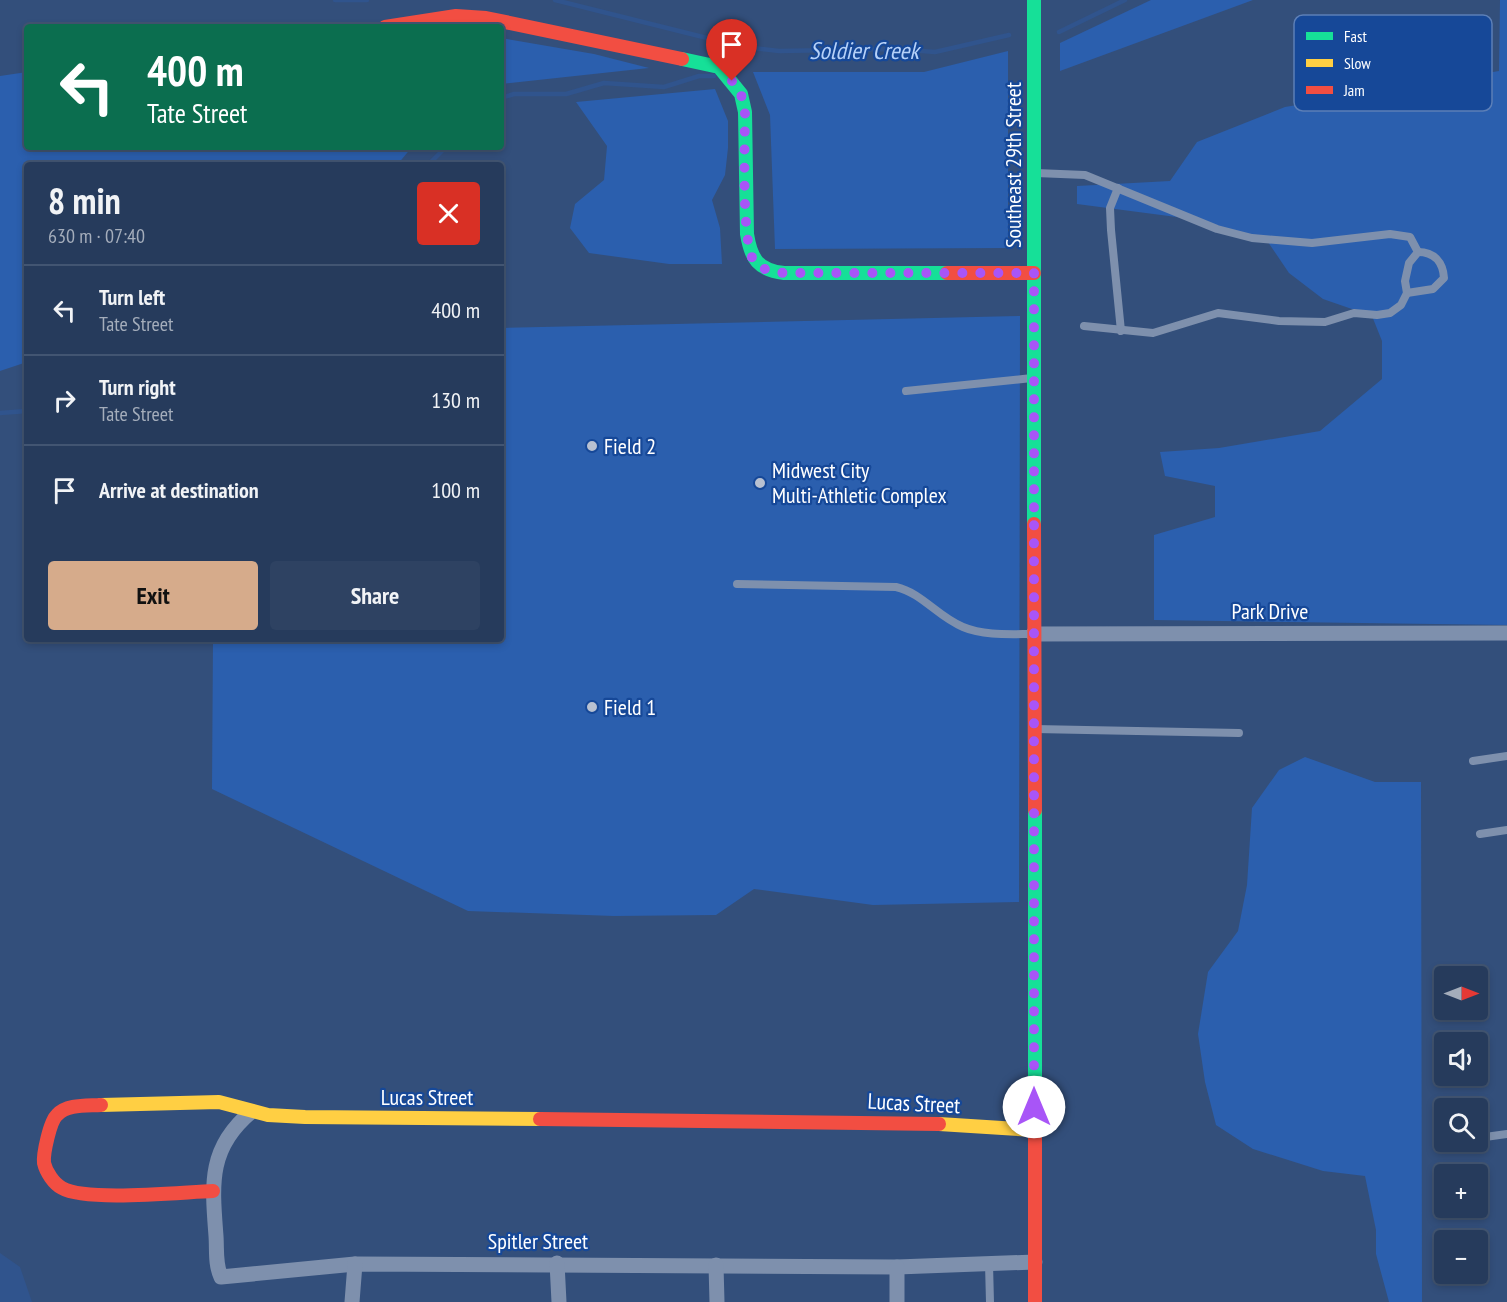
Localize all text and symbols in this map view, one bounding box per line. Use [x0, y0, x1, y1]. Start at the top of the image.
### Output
legend [1294, 15, 1492, 111]
pin [706, 19, 757, 81]
text: Fast [1344, 26, 1367, 46]
icon: arrive [715, 28, 748, 61]
water label: Soldier Creek [809, 35, 921, 66]
text: 400 m [147, 43, 244, 98]
icon: left [48, 48, 126, 126]
text: Slow [1344, 53, 1371, 73]
text: Jam [1343, 80, 1365, 100]
street label: Southeast 29th Street [999, 82, 1027, 248]
text: Tate Street [147, 96, 248, 130]
text: 8 min [48, 177, 121, 224]
button: close [417, 182, 480, 245]
text: 630 m · 07:40 [48, 223, 145, 249]
text: Turn left [99, 283, 165, 311]
icon: left [48, 294, 81, 327]
text: 400 m [431, 296, 480, 324]
text: Tate Street [99, 311, 173, 337]
text: Turn right [99, 373, 176, 401]
icon: right [48, 384, 81, 417]
text: 130 m [431, 386, 480, 414]
text: Tate Street [99, 401, 173, 427]
place label: Field 2 [604, 432, 656, 460]
marker: Field 2 [585, 439, 599, 453]
place label: Midwest City Multi-Athletic Complex [772, 456, 946, 509]
icon: arrive [48, 474, 81, 507]
text: Arrive at destination [99, 476, 259, 504]
text: 100 m [431, 476, 480, 504]
marker: Midwest City Multi-Athletic Complex [753, 476, 767, 490]
button: Exit [48, 561, 258, 630]
button: Share [270, 561, 480, 630]
street label: Park Drive [1232, 597, 1308, 625]
place label: Field 1 [604, 693, 656, 721]
marker: Field 1 [585, 700, 599, 714]
north arrow [1434, 966, 1488, 1020]
map controls [1434, 966, 1488, 1284]
button: sound [1434, 1032, 1488, 1086]
position arrow [1002, 1075, 1066, 1139]
street label: Lucas Street [381, 1083, 473, 1111]
street label: Lucas Street [867, 1087, 961, 1119]
button: search [1434, 1098, 1488, 1152]
button: + [1434, 1164, 1488, 1218]
street label: Spitler Street [488, 1227, 588, 1255]
button: − [1434, 1230, 1488, 1284]

